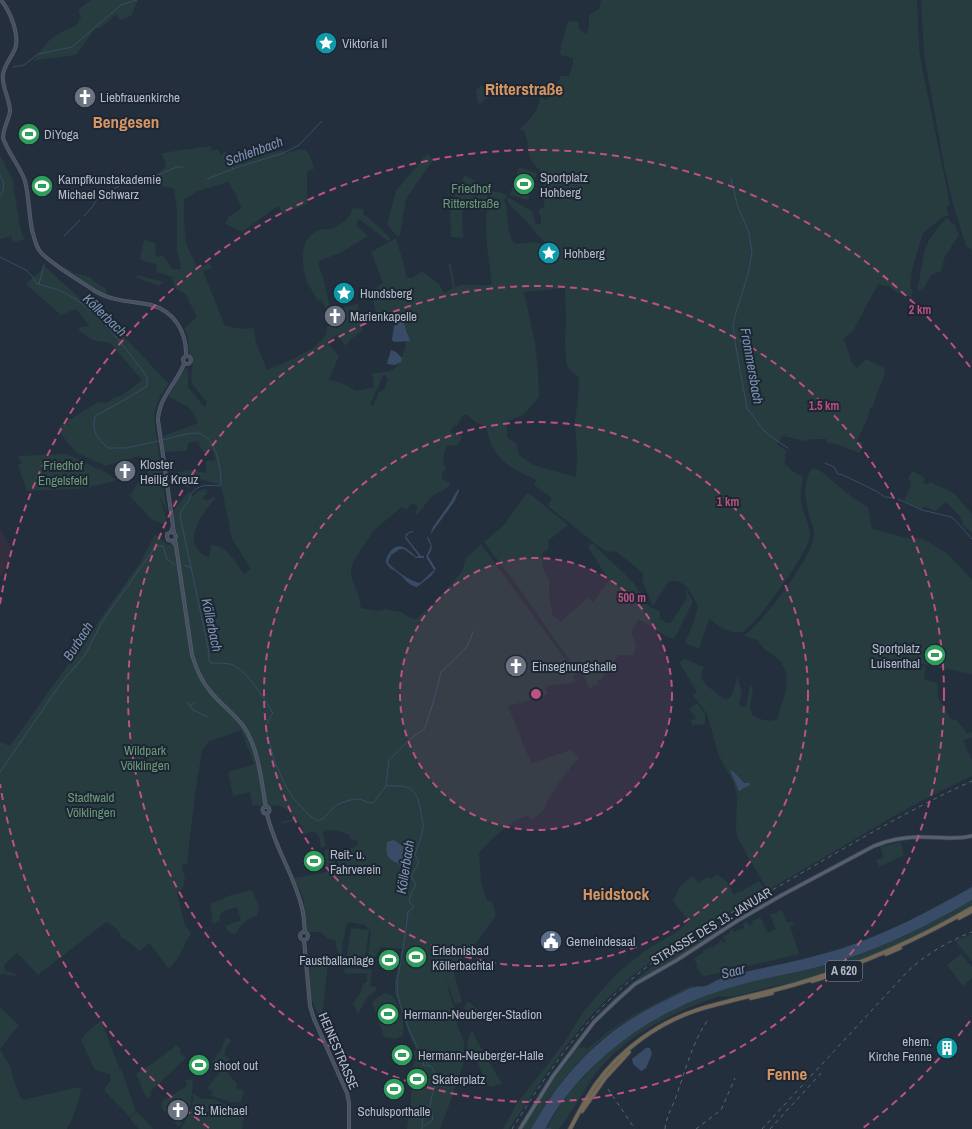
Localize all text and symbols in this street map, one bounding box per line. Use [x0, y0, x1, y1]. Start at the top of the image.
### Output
place icon: Viktoria II [313, 30, 339, 56]
place label: Viktoria II [342, 35, 387, 52]
district label: Ritterstraße [485, 77, 563, 100]
church icon: Liebfrauenkirche [72, 84, 98, 110]
place label: Liebfrauenkirche [100, 89, 180, 106]
district label: Bengesen [93, 110, 159, 133]
sports icon: DiYoga [16, 121, 42, 147]
place label: DiYoga [44, 126, 79, 143]
water label: Schlehbach [223, 132, 285, 170]
place label: Sportplatz Hohberg [540, 169, 588, 201]
place label: Kampfkunstakademie Michael Schwarz [58, 171, 161, 203]
sports icon: Sportplatz Hohberg [511, 171, 537, 197]
sports icon: Kampfkunstakademie Michael Schwarz [29, 173, 55, 199]
park label: Friedhof Ritterstraße [443, 180, 499, 212]
place icon: Hohberg [536, 240, 562, 266]
place label: Hohberg [564, 245, 605, 262]
place icon: Hundsberg [331, 280, 357, 306]
place label: Hundsberg [360, 285, 412, 302]
water label: Köllerbach [79, 290, 131, 340]
text: 2 km [909, 302, 931, 318]
church icon: Marienkapelle [322, 303, 348, 329]
place label: Marienkapelle [350, 308, 417, 325]
water label: Frommersbach [736, 326, 768, 406]
text: 1.5 km [809, 398, 840, 414]
place label: Kloster Heilig Kreuz [140, 456, 199, 488]
park label: Friedhof Engelsfeld [38, 457, 88, 489]
church icon: Kloster Heilig Kreuz [112, 458, 138, 484]
text: 1 km [717, 494, 739, 510]
text: 500 m [618, 590, 646, 606]
water label: Köllerbach [198, 597, 226, 653]
water label: Burbach [59, 618, 97, 664]
place label: Sportplatz Luisenthal [871, 640, 920, 672]
sports icon: Sportplatz Luisenthal [922, 642, 948, 668]
church icon: Einsegnungshalle [503, 653, 529, 679]
place label: Einsegnungshalle [532, 658, 617, 675]
centre of rings [529, 687, 543, 701]
park label: Wildpark Völklingen [120, 742, 170, 774]
park label: Stadtwald Völklingen [66, 789, 116, 821]
water label: Köllerbach [392, 839, 418, 895]
place label: Reit- u. Fahrverein [330, 846, 381, 878]
sports icon: Reit- u. Fahrverein [301, 848, 327, 874]
district label: Heidstock [583, 882, 650, 905]
street label: STRASSE DES 13. JANUAR [648, 883, 775, 969]
public building icon: Gemeindesaal [538, 928, 564, 954]
place label: Gemeindesaal [566, 933, 635, 950]
place label: Erlebnisbad Köllerbachtal [432, 942, 494, 974]
sports icon: Erlebnisbad Köllerbachtal [403, 944, 429, 970]
sports icon: Faustballanlage [376, 947, 402, 973]
place label: Faustballanlage [299, 952, 374, 969]
water label: Saar [719, 959, 748, 983]
road number: A 620 [826, 961, 862, 981]
sports icon: Hermann-Neuberger-Stadion [375, 1001, 401, 1027]
place label: Hermann-Neuberger-Stadion [404, 1006, 542, 1023]
street label: HEINESTRASSE [315, 1010, 362, 1092]
place label: ehem. Kirche Fenne [869, 1033, 932, 1065]
building icon: ehem. Kirche Fenne [934, 1035, 960, 1061]
sports icon: Hermann-Neuberger-Halle [389, 1042, 415, 1068]
place label: Hermann-Neuberger-Halle [418, 1047, 544, 1064]
sports icon: shoot out [186, 1052, 212, 1078]
place label: shoot out [214, 1057, 258, 1074]
district label: Fenne [767, 1062, 807, 1085]
sports icon: Skaterplatz [404, 1066, 430, 1092]
place label: Skaterplatz [432, 1071, 485, 1088]
sports icon: Schulsporthalle [381, 1076, 407, 1102]
church icon: St. Michael [165, 1097, 191, 1123]
place label: St. Michael [194, 1102, 247, 1119]
place label: Schulsporthalle [358, 1103, 431, 1120]

